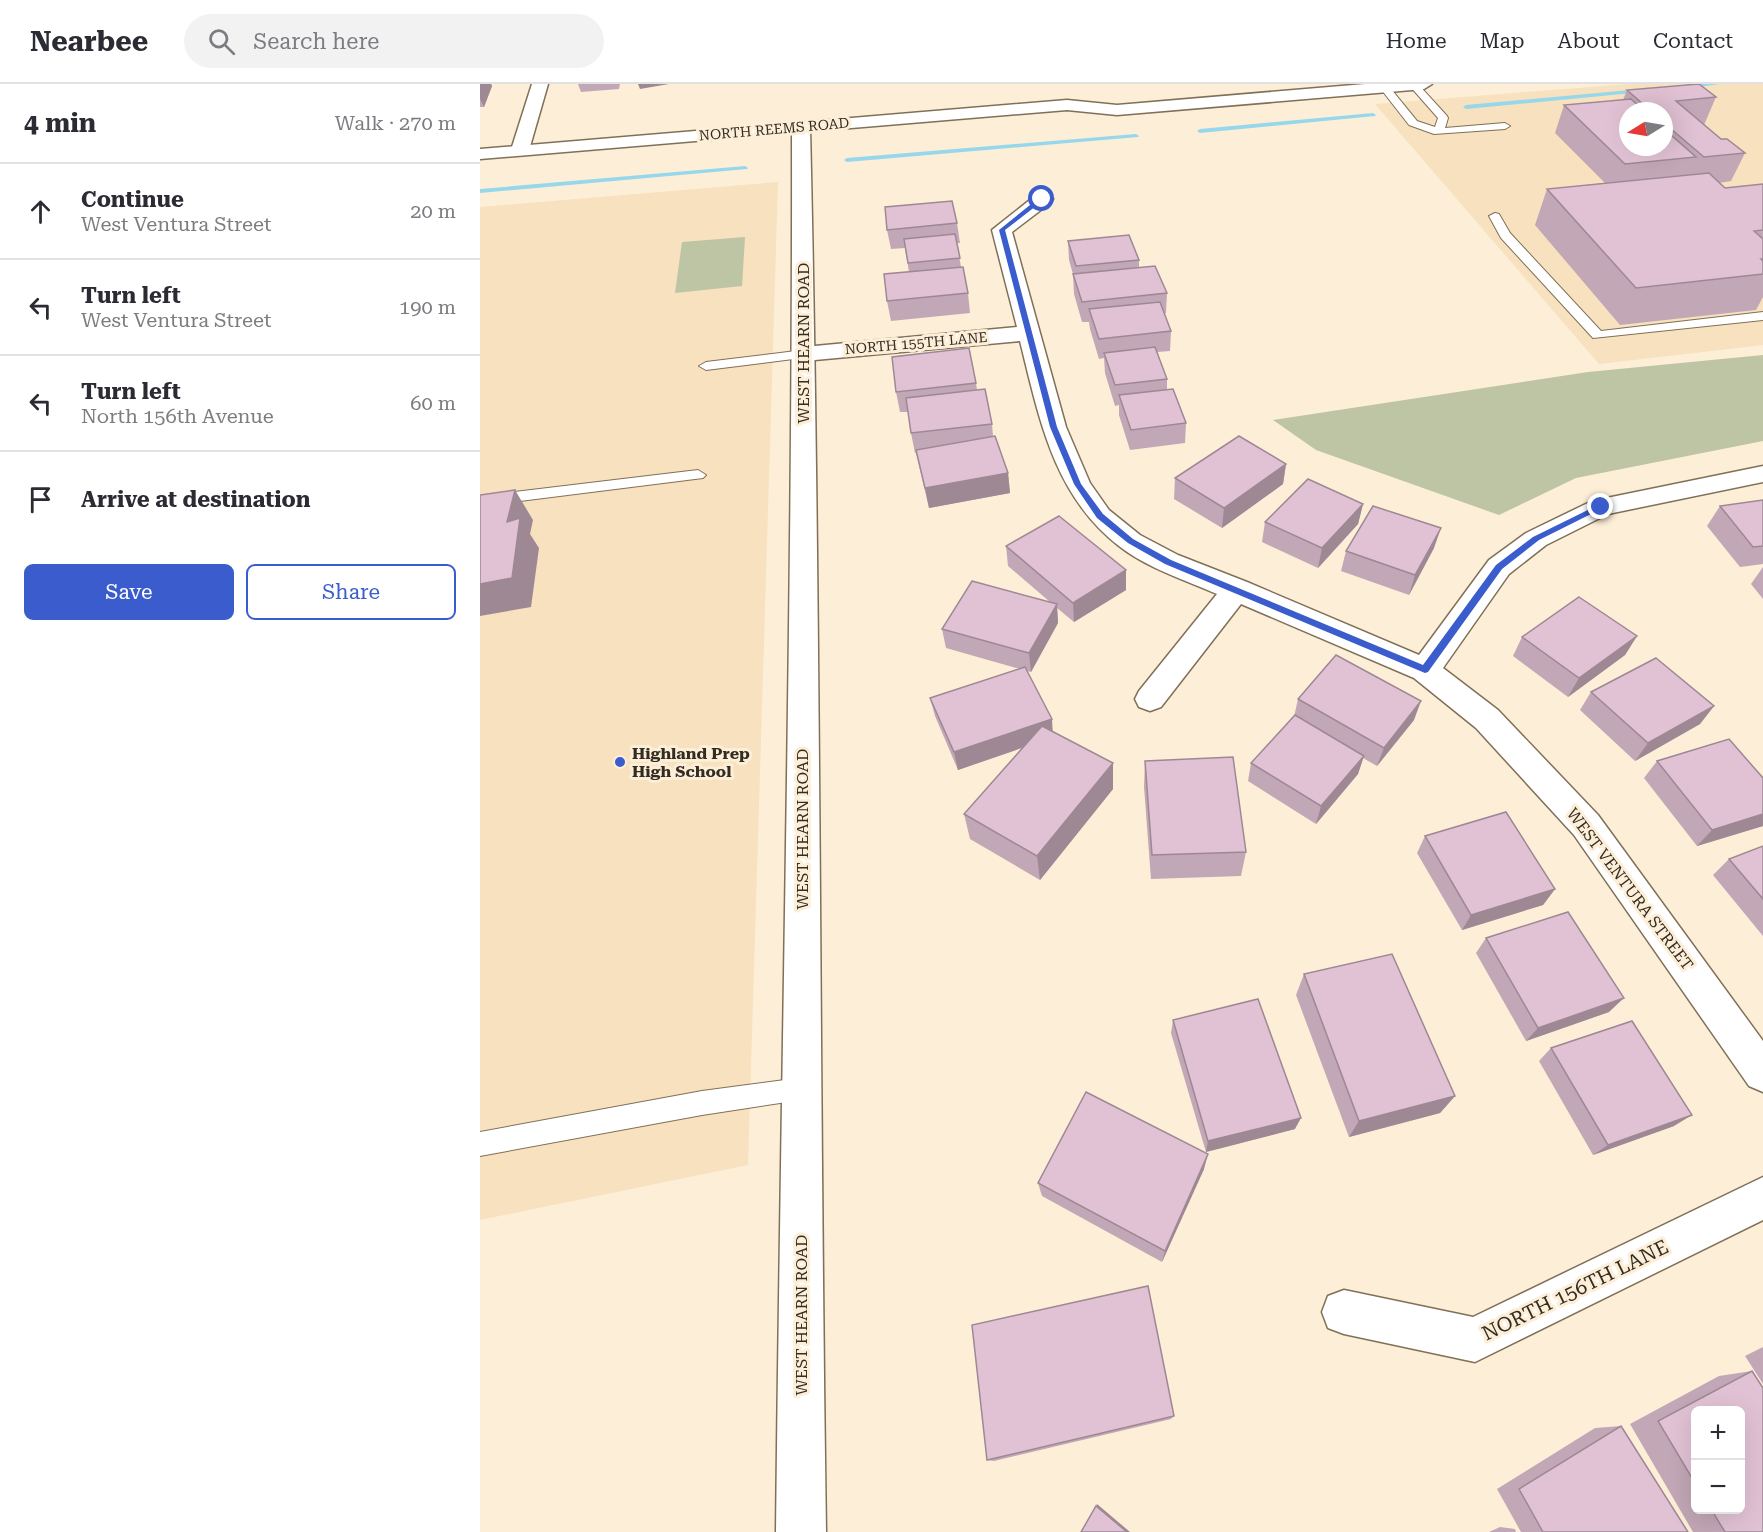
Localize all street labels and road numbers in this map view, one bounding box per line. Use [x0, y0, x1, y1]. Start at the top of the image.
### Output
street label: NORTH REEMS ROAD [698, 114, 850, 144]
street label: WEST HEARN ROAD [794, 263, 813, 423]
street label: NORTH 155TH LANE [844, 329, 988, 357]
street label: WEST HEARN ROAD [793, 749, 812, 909]
street label: WEST VENTURA STREET [1563, 804, 1697, 974]
street label: NORTH 156TH LANE [1478, 1234, 1672, 1346]
street label: WEST HEARN ROAD [792, 1235, 811, 1395]

